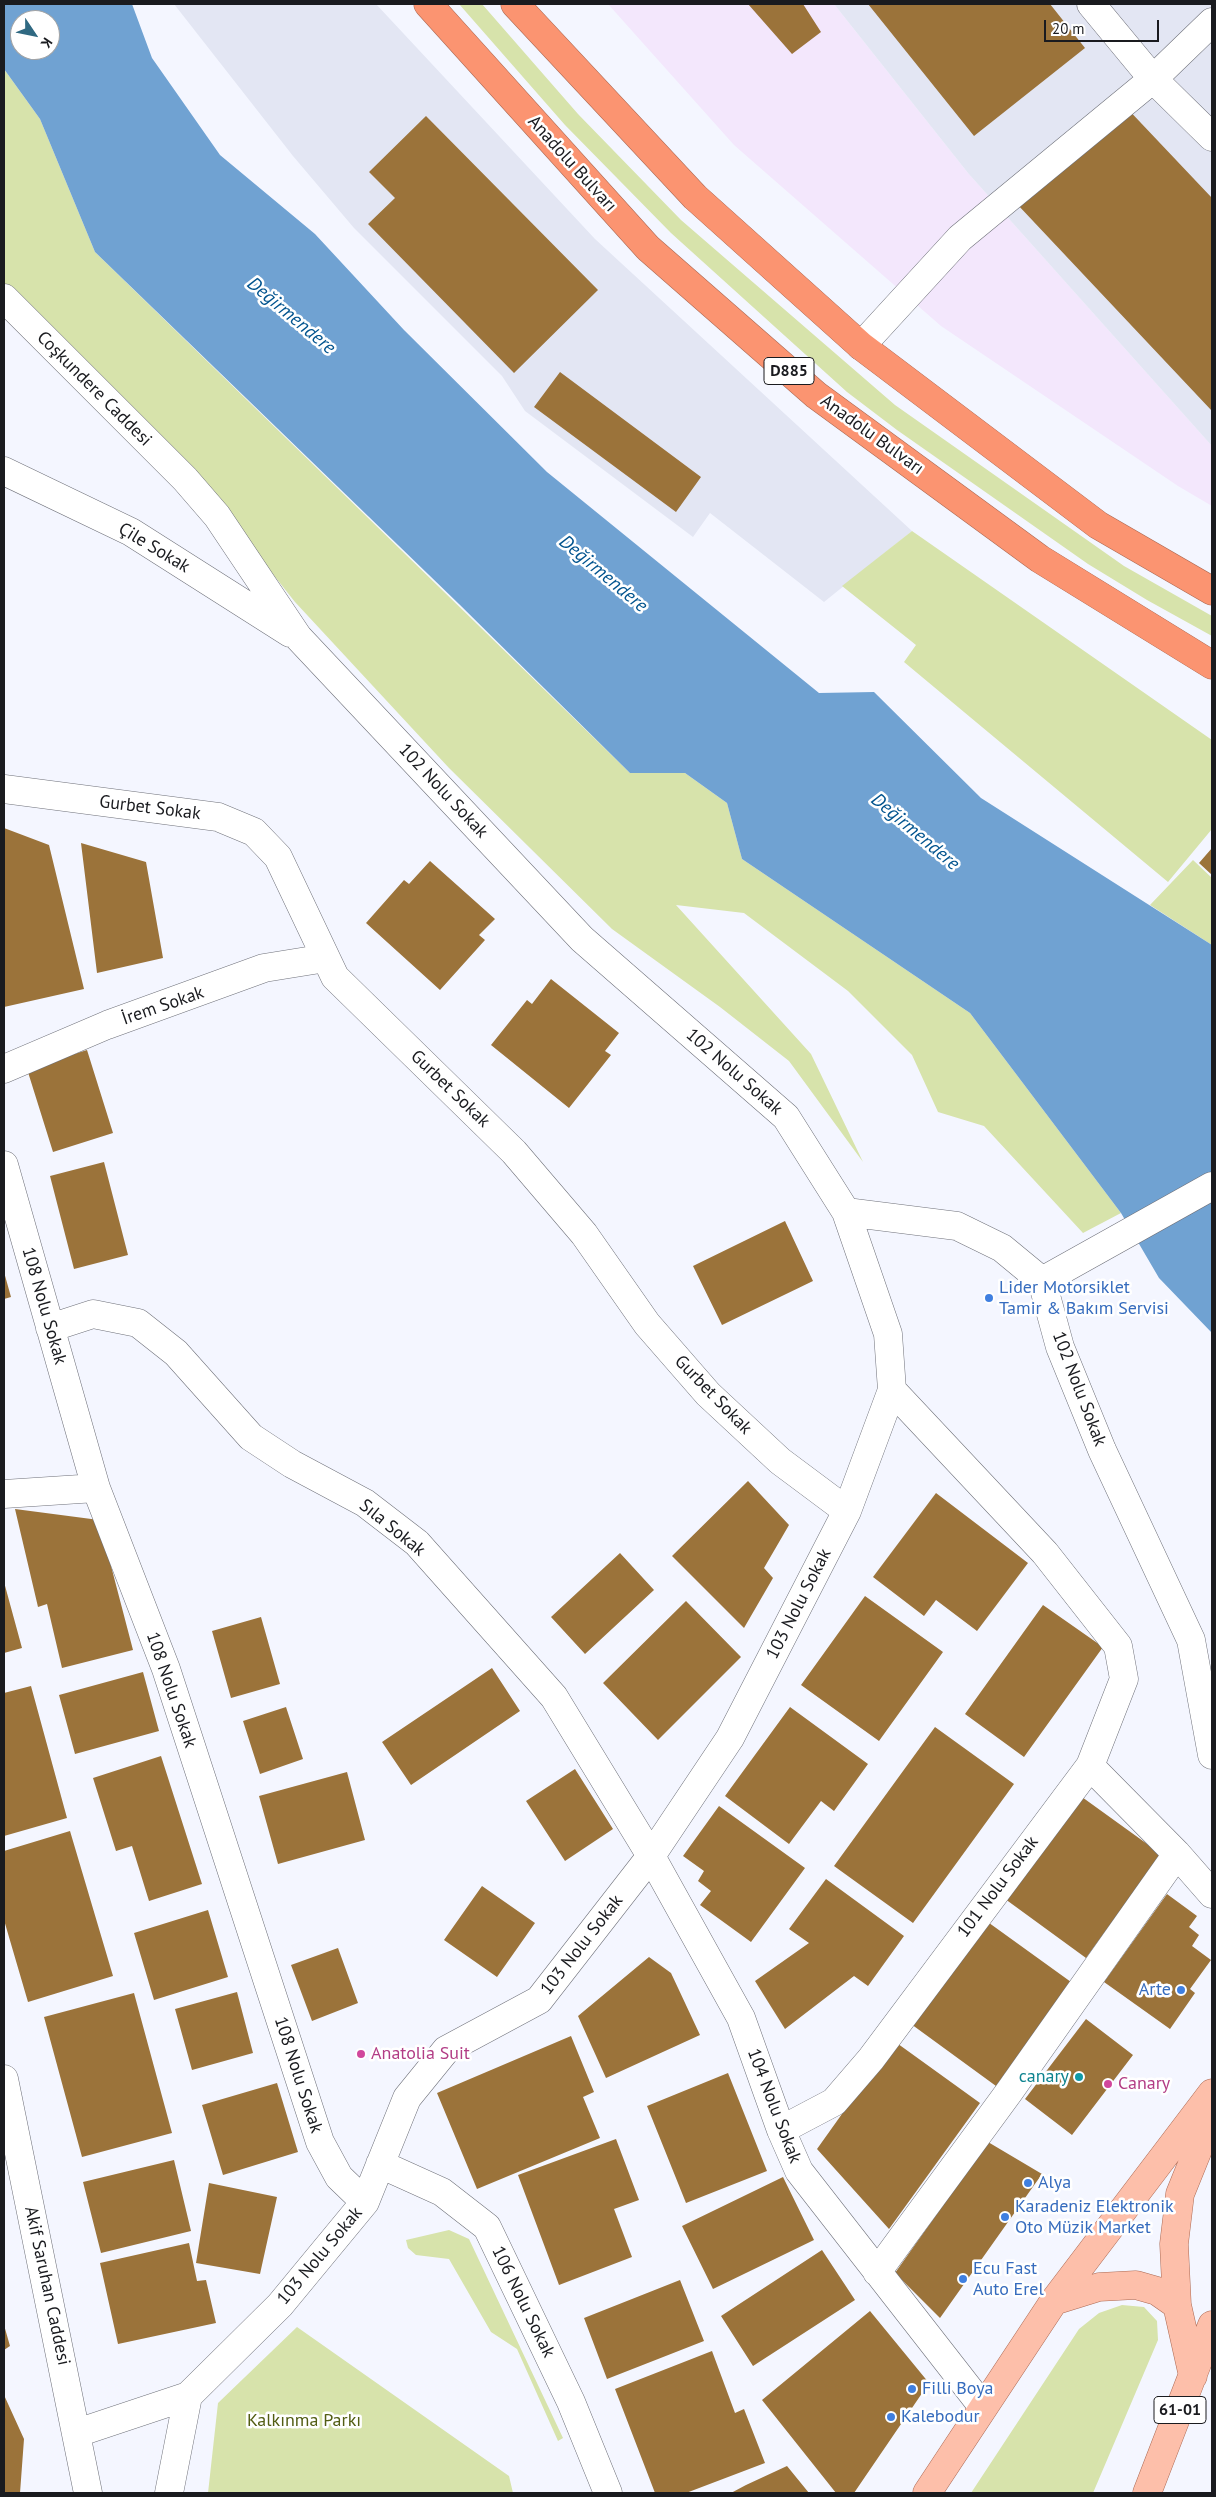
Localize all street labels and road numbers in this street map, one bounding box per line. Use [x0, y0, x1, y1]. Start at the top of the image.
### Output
street label: Anadolu Bulvarı [523, 111, 621, 217]
street label: Coşkundere Caddesi [32, 327, 156, 451]
road number: D885 [764, 358, 814, 384]
street label: Anadolu Bulvarı [816, 390, 928, 480]
street label: Çile Sokak [114, 518, 194, 578]
street label: 102 Nolu Sokak [394, 739, 492, 843]
street label: Gurbet Sokak [98, 791, 202, 825]
street label: İrem Sokak [119, 982, 207, 1030]
street label: 102 Nolu Sokak [681, 1024, 787, 1120]
street label: Gurbet Sokak [406, 1046, 494, 1132]
street label: 108 Nolu Sokak [17, 1245, 71, 1367]
street label: 102 Nolu Sokak [1047, 1329, 1111, 1449]
street label: Gurbet Sokak [670, 1351, 756, 1439]
street label: Sıla Sokak [355, 1495, 429, 1561]
street label: 103 Nolu Sokak [762, 1545, 836, 1663]
street label: 108 Nolu Sokak [141, 1629, 201, 1751]
street label: 101 Nolu Sokak [953, 1832, 1043, 1942]
street label: 103 Nolu Sokak [536, 1891, 628, 1999]
street label: 108 Nolu Sokak [269, 2014, 327, 2136]
street label: 104 Nolu Sokak [742, 2046, 806, 2166]
street label: 103 Nolu Sokak [273, 2203, 367, 2309]
street label: Akif Saruhan Caddesi [20, 2204, 74, 2368]
street label: 106 Nolu Sokak [487, 2243, 559, 2361]
road number: 61-01 [1154, 2396, 1206, 2424]

